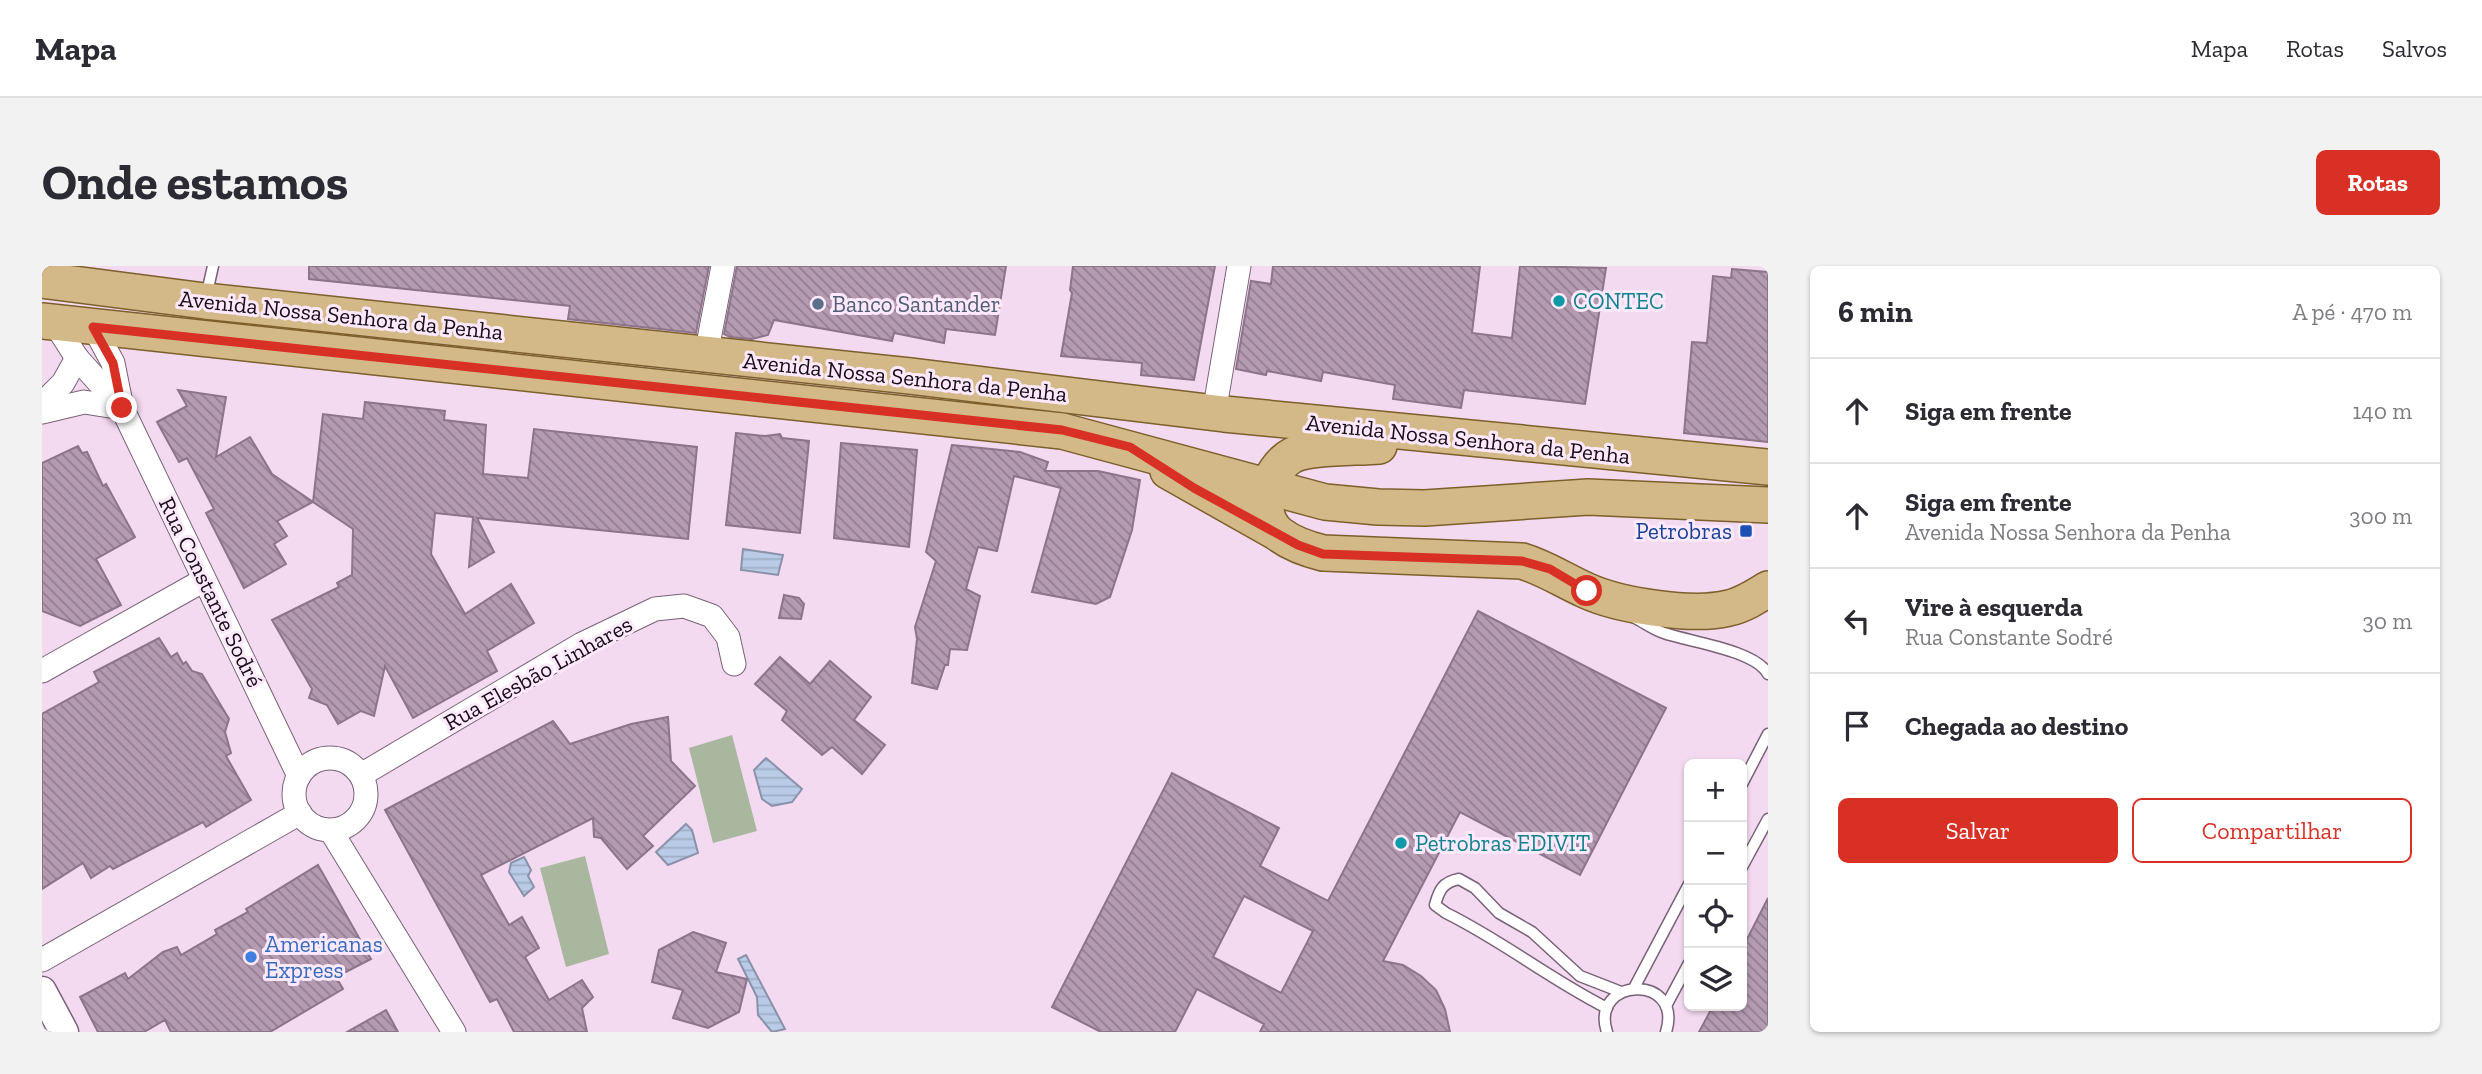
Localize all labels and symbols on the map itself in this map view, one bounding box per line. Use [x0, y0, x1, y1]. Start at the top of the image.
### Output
street label: Avenida Nossa Senhora da Penha [178, 284, 504, 346]
place label: CONTEC [1573, 287, 1664, 315]
place label: Banco Santander [832, 290, 1000, 318]
marker: CONTEC [1551, 293, 1567, 309]
marker: Banco Santander [810, 296, 826, 312]
street label: Avenida Nossa Senhora da Penha [742, 346, 1068, 408]
route end [106, 392, 137, 423]
street label: Avenida Nossa Senhora da Penha [1305, 408, 1631, 470]
street label: Rua Constante Sodré [153, 492, 269, 692]
place label: Petrobras [1635, 517, 1732, 545]
marker: Petrobras [1738, 523, 1754, 539]
route start [1571, 575, 1602, 606]
street label: Rua Elesbão Linhares [439, 610, 637, 736]
place label: Petrobras EDIVIT [1415, 829, 1590, 857]
marker: Petrobras EDIVIT [1393, 835, 1409, 851]
place label: Americanas Express [265, 930, 383, 984]
marker: Americanas Express [243, 949, 259, 965]

